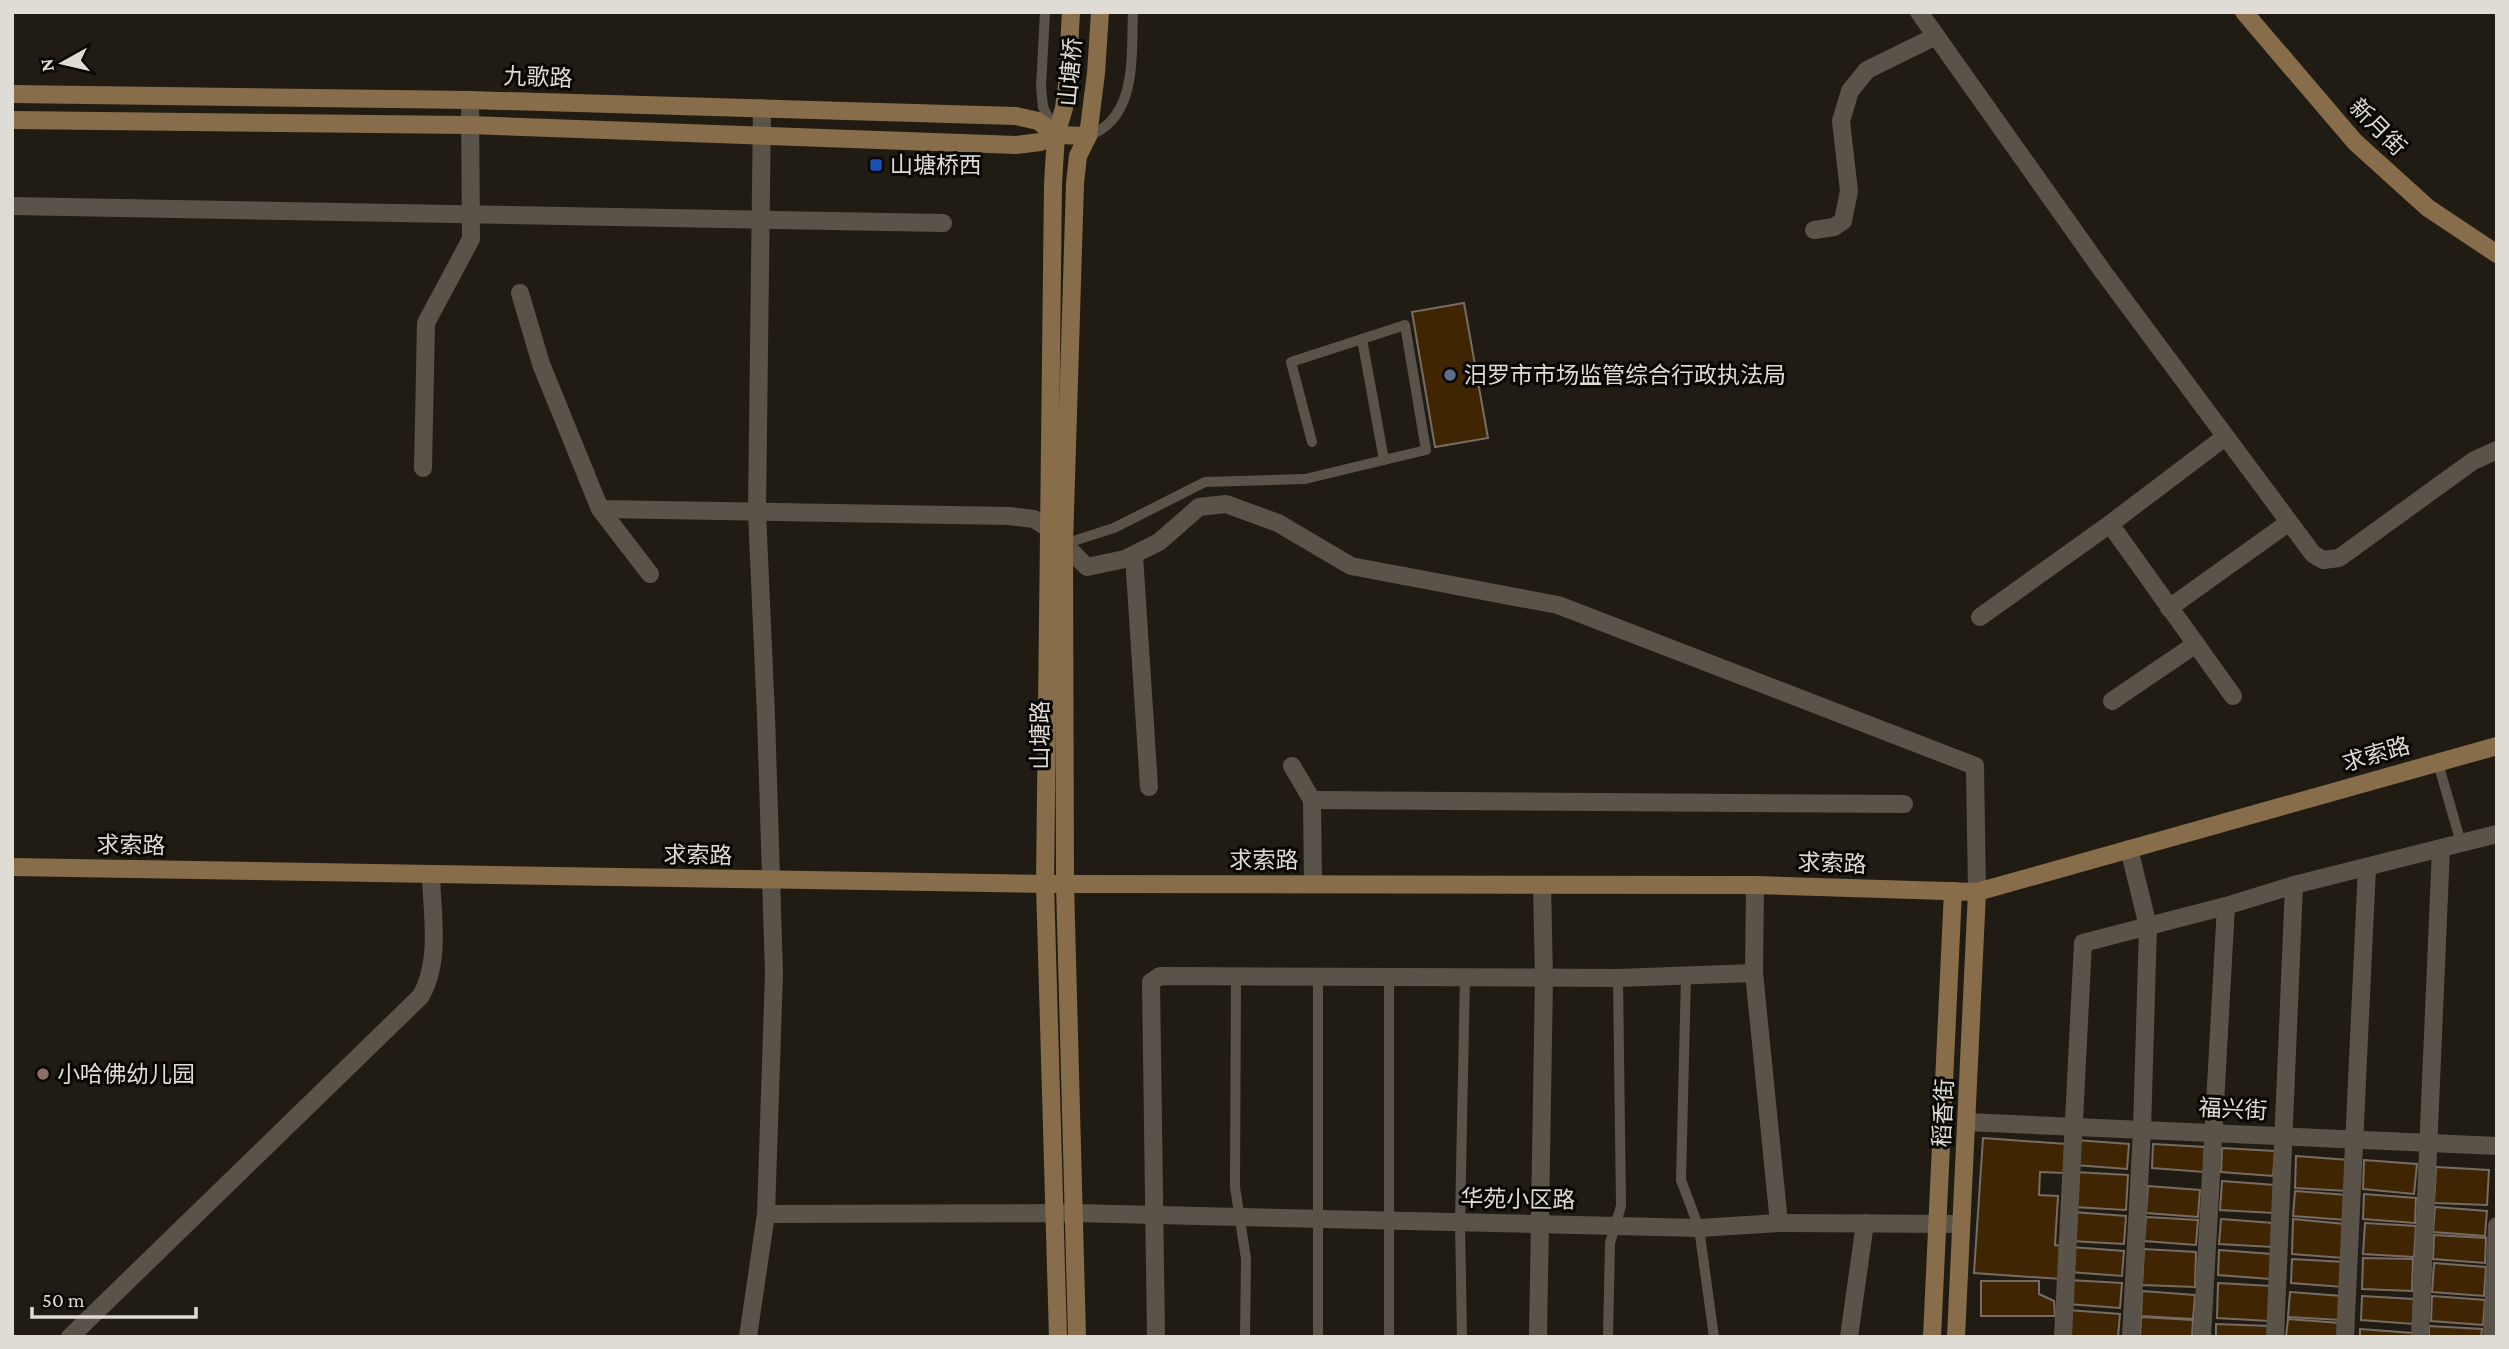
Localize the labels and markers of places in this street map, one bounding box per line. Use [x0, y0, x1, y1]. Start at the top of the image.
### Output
place label: 山塘桥西 [890, 152, 982, 178]
marker: 山塘桥西 [868, 157, 884, 173]
place label: 汨罗市市场监管综合行政执法局 [1464, 362, 1786, 388]
marker: 汨罗市市场监管综合行政执法局 [1442, 367, 1458, 383]
place label: 小哈佛幼儿园 [57, 1061, 195, 1087]
marker: 小哈佛幼儿园 [35, 1066, 51, 1082]

